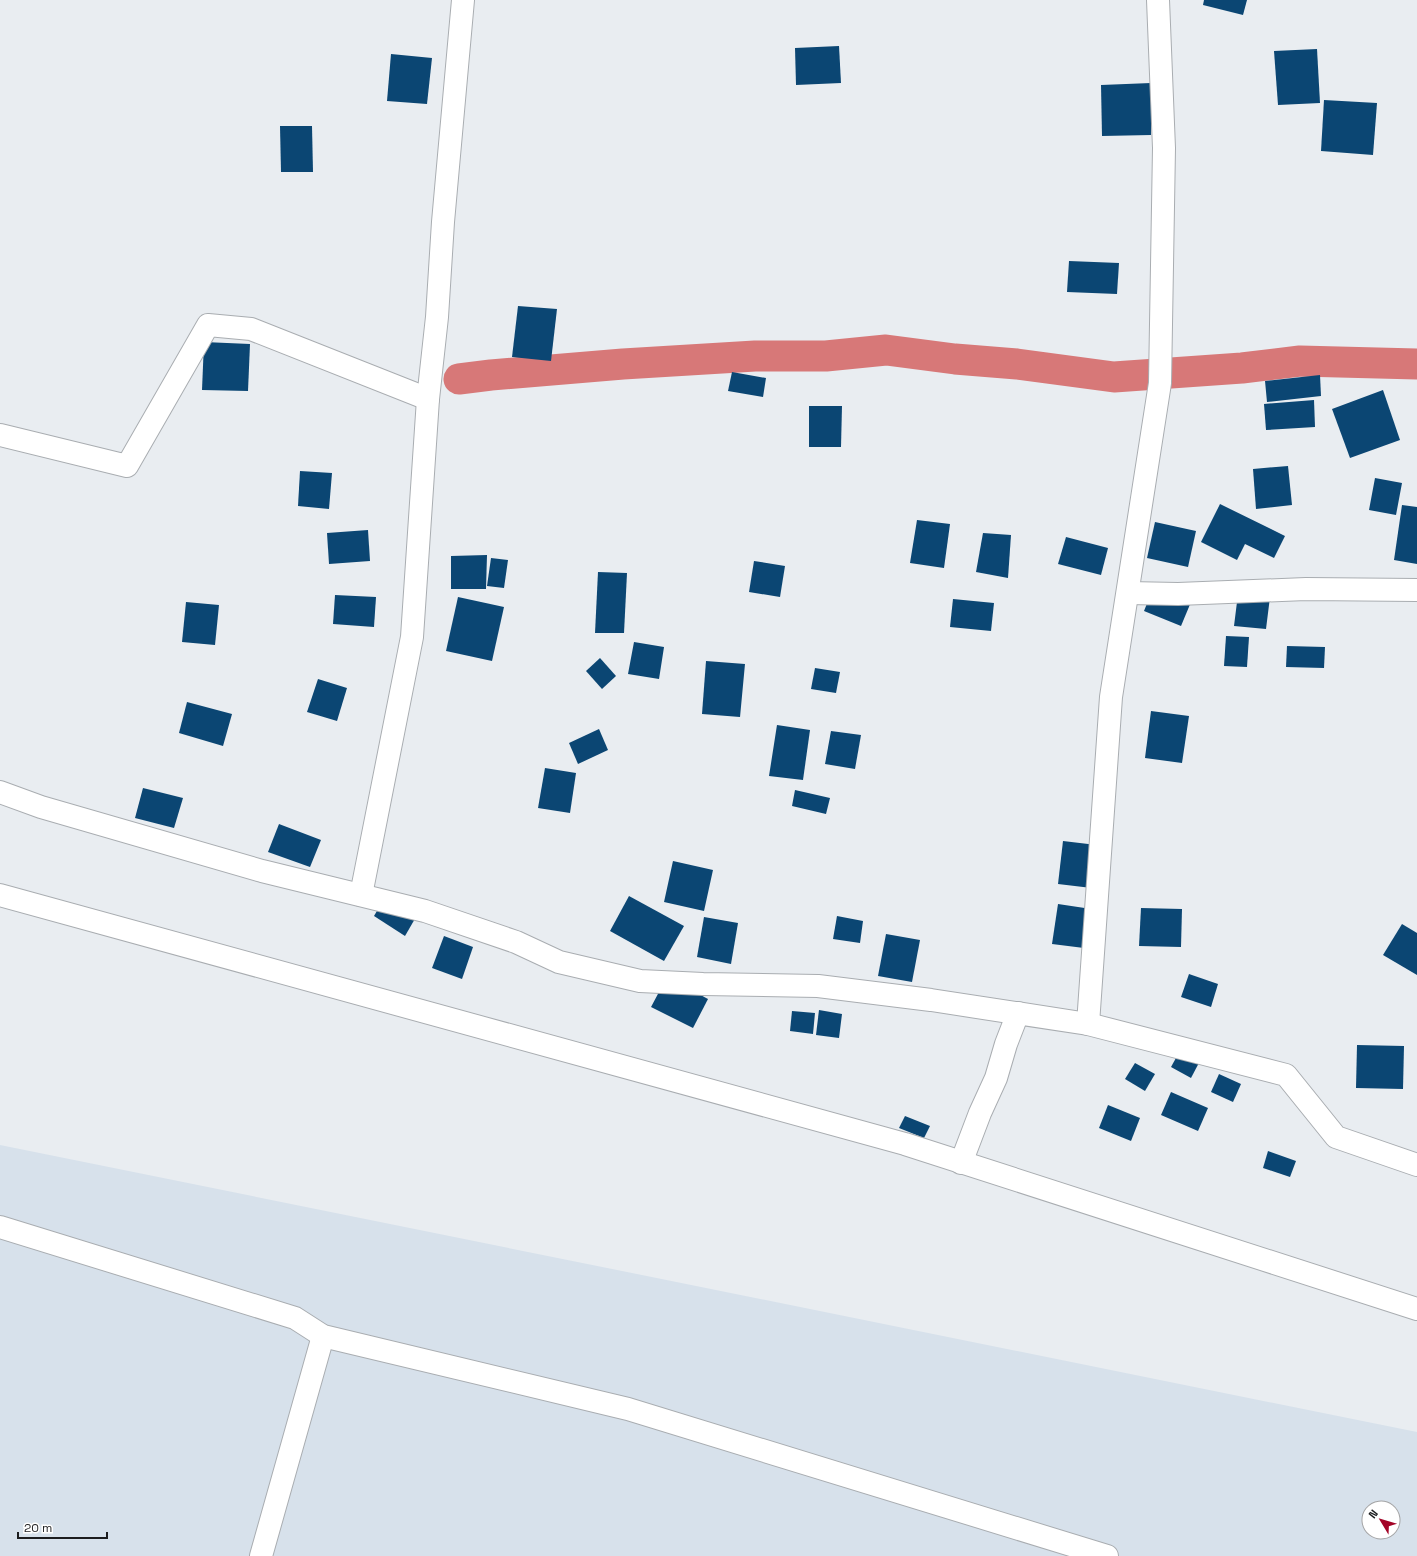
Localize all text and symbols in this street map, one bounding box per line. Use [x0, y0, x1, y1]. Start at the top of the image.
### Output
north arrow [1361, 1500, 1401, 1540]
text: N [1365, 1507, 1381, 1521]
scale bar [18, 1514, 107, 1540]
text: 20 m [24, 1520, 52, 1536]

